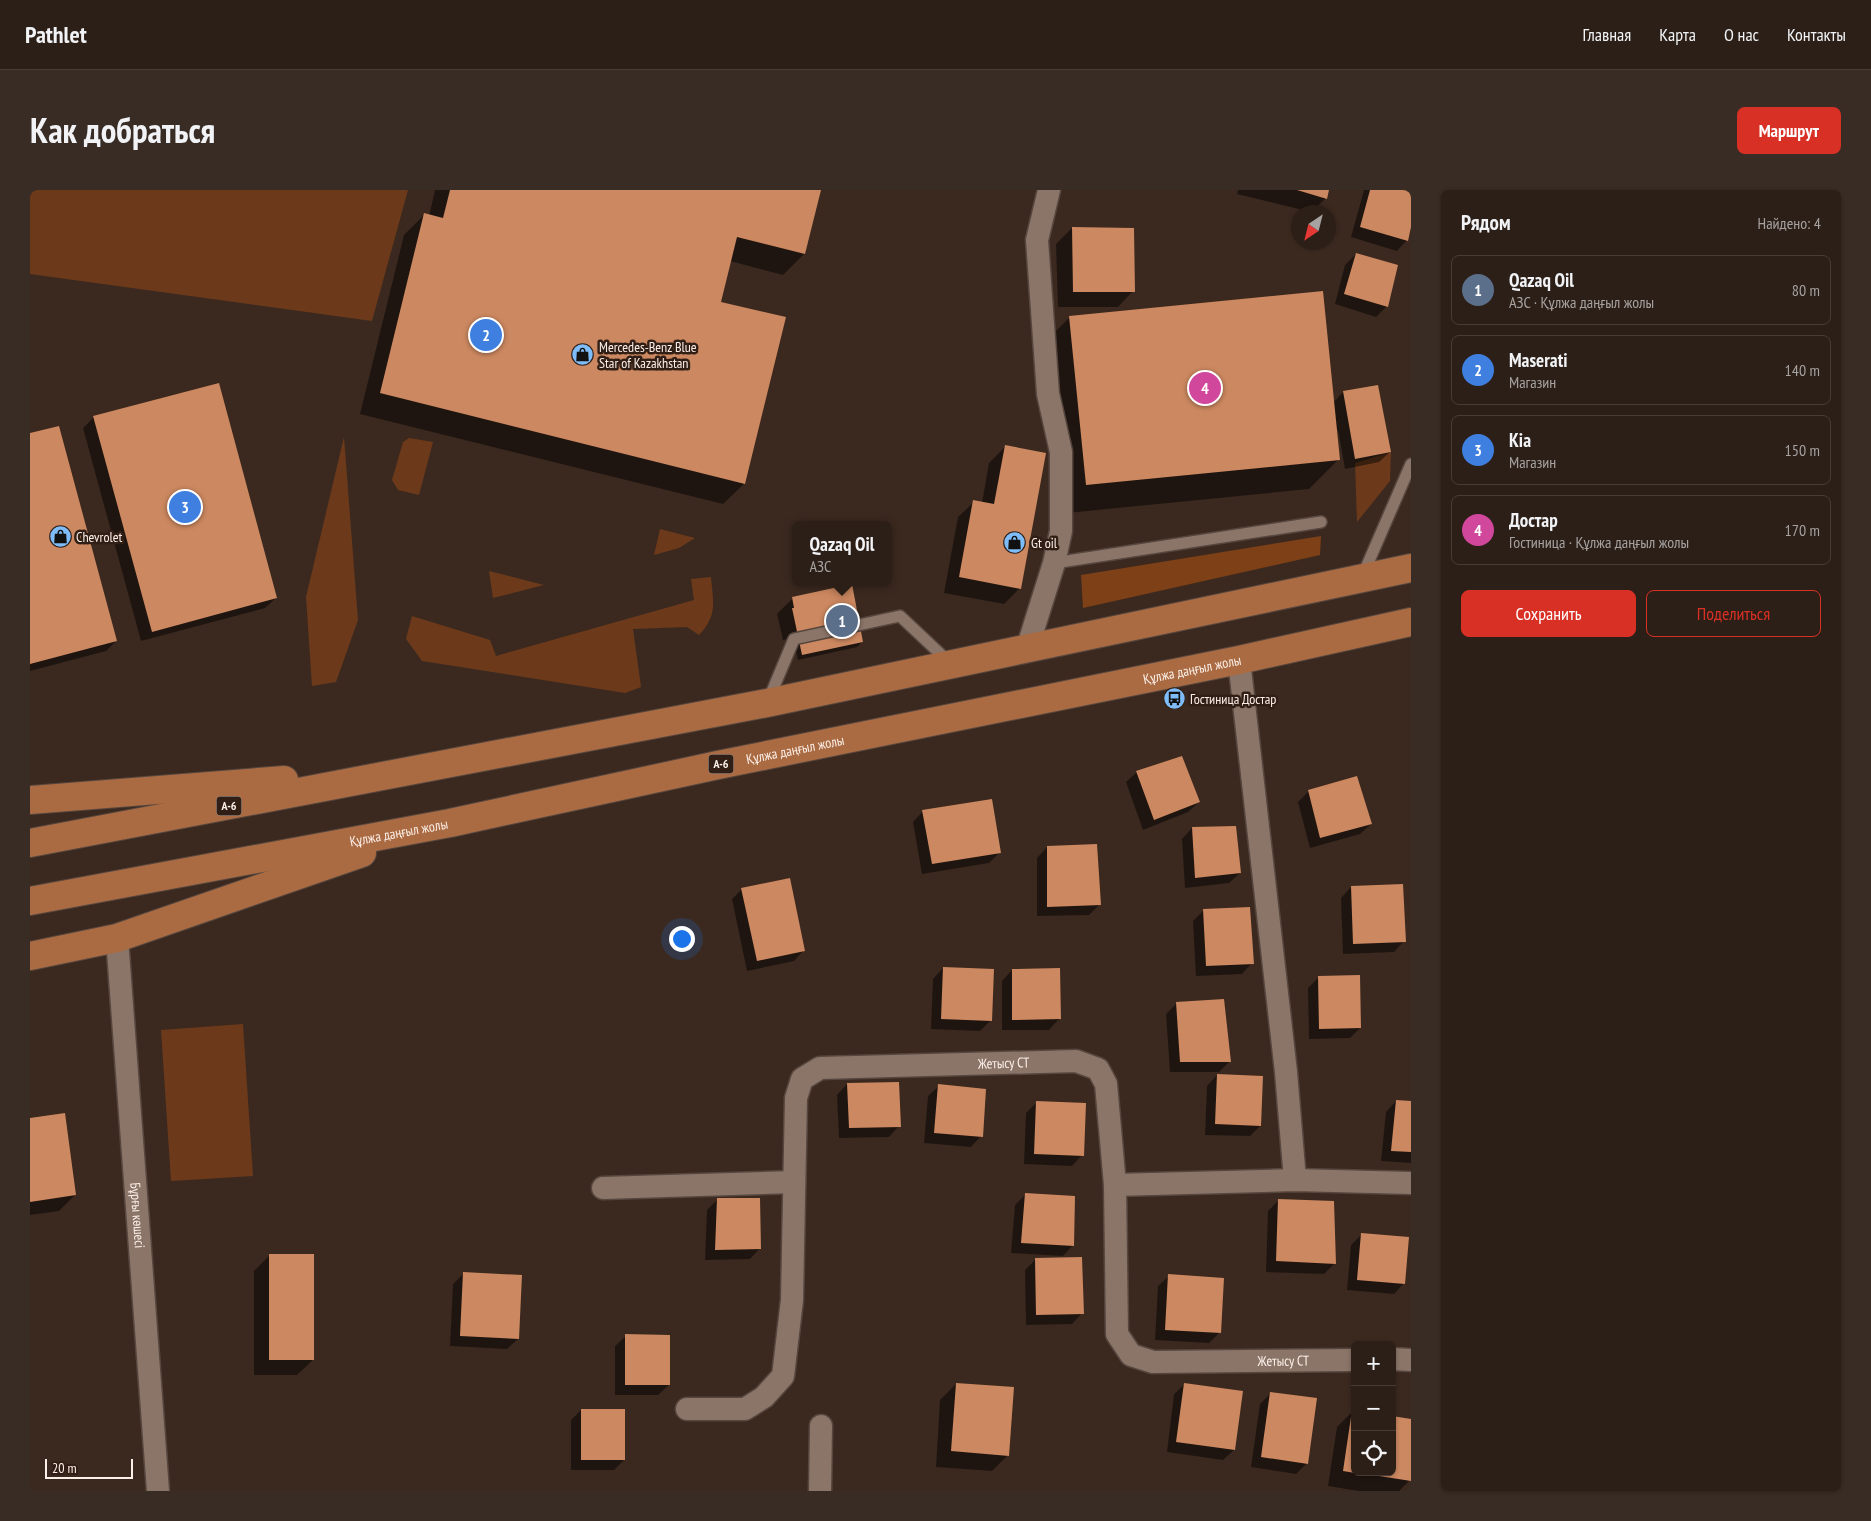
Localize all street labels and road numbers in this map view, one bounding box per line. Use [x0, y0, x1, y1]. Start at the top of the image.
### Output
street label: Құлжа даңғыл жолы [1141, 651, 1243, 688]
street label: Құлжа даңғыл жолы [744, 731, 846, 768]
road number: A-6 [708, 754, 734, 774]
road number: A-6 [216, 796, 242, 816]
street label: Құлжа даңғыл жолы [348, 815, 449, 850]
street label: Жетысу СТ [977, 1053, 1030, 1073]
street label: Бұрғы көшесі [126, 1182, 149, 1249]
street label: Жетысу СТ [1256, 1351, 1310, 1370]

